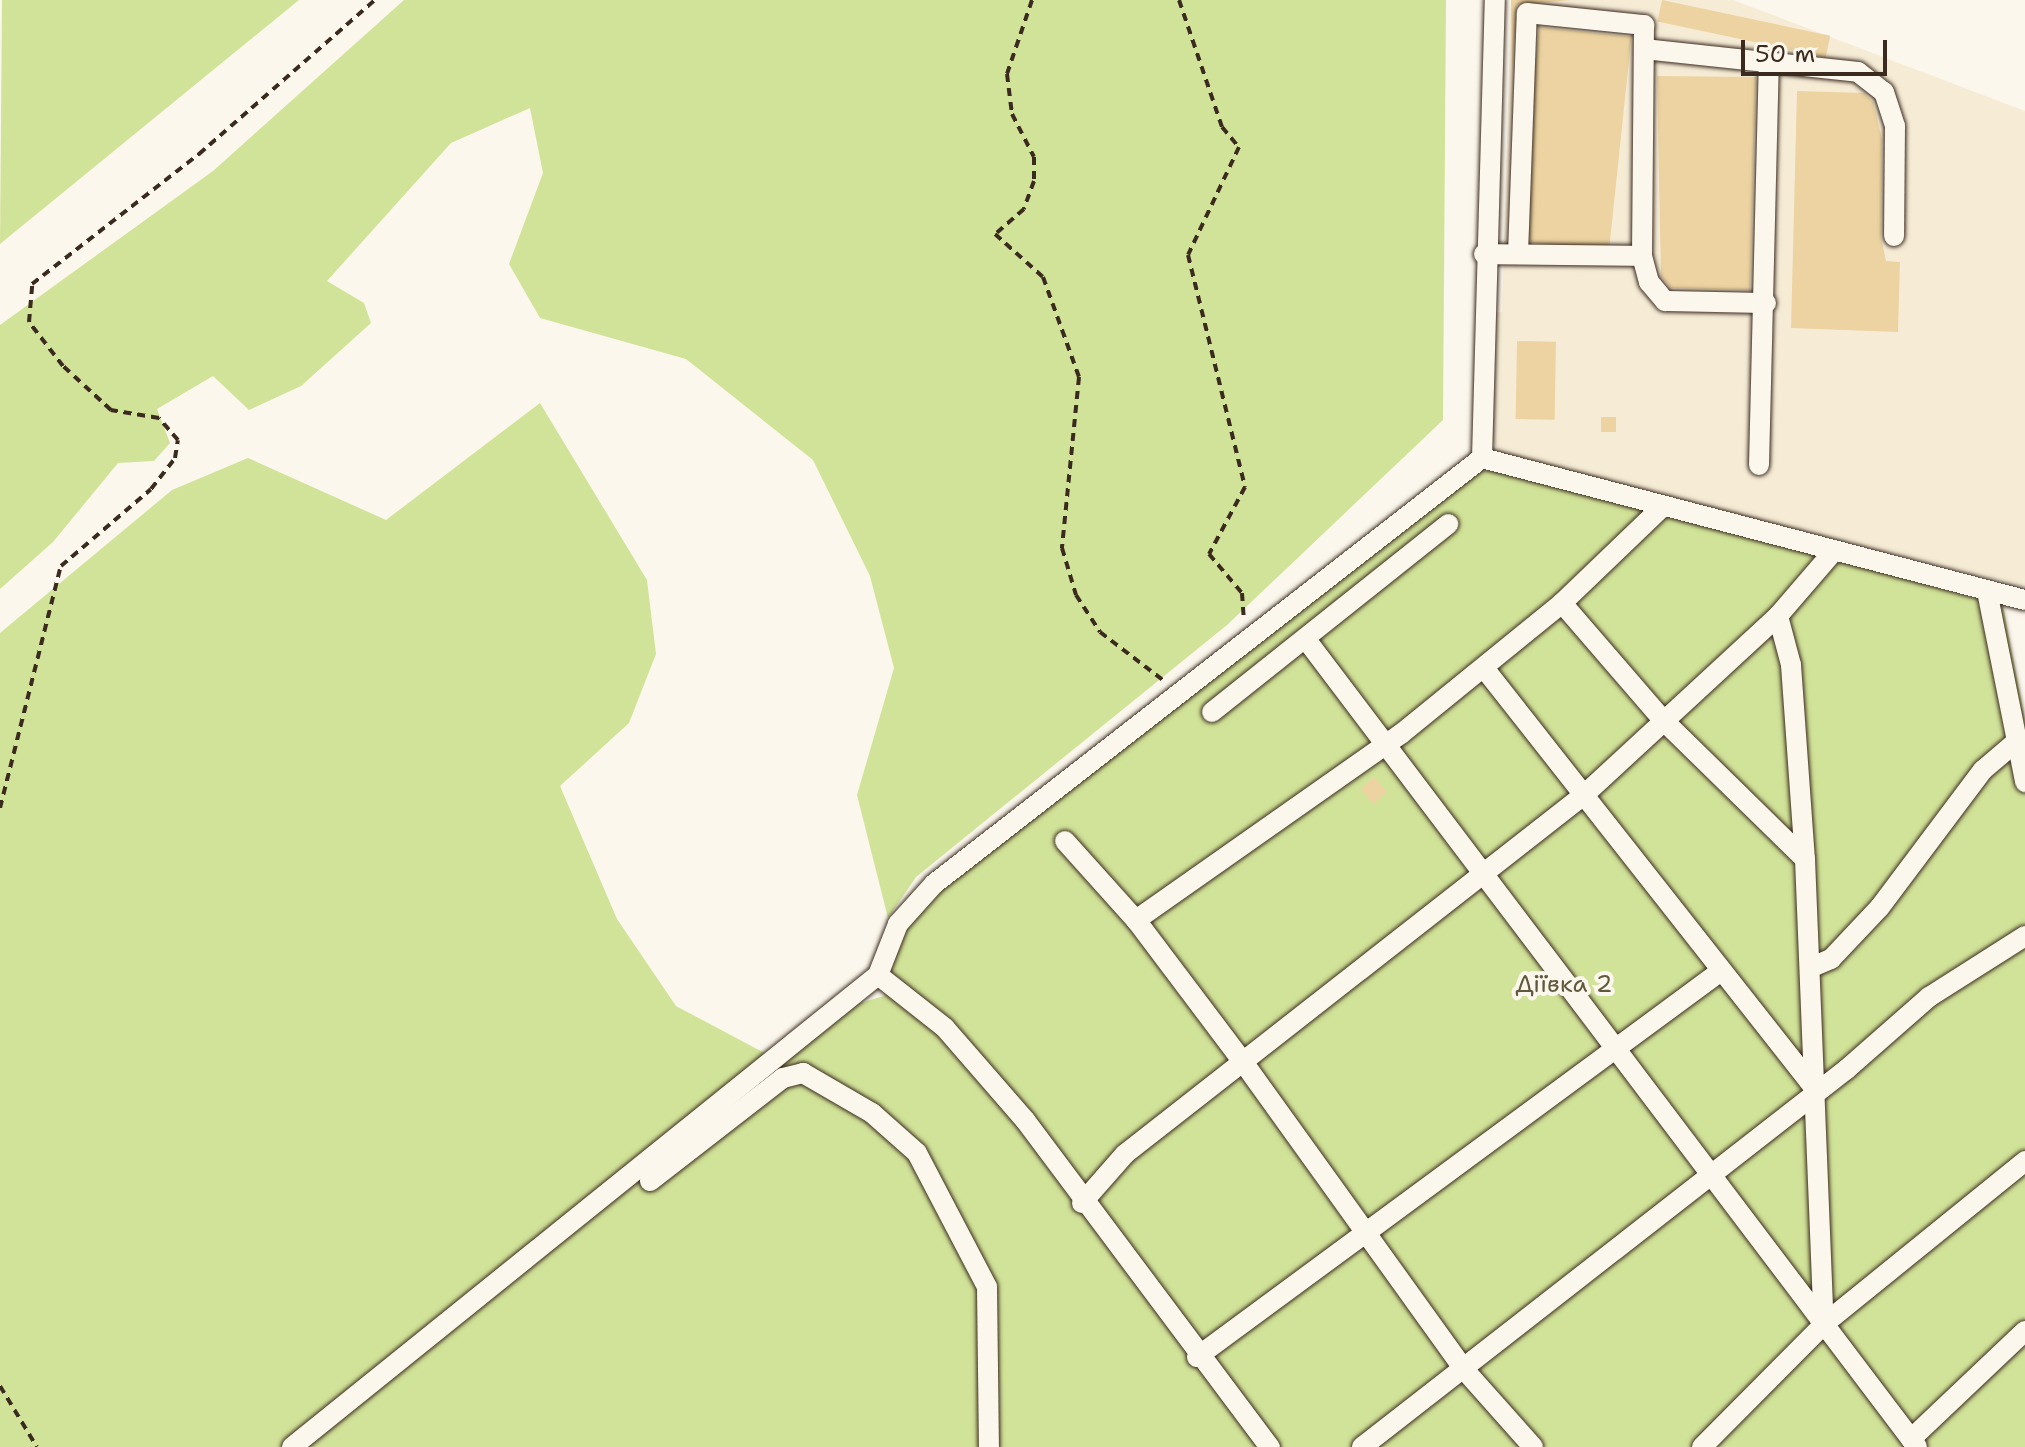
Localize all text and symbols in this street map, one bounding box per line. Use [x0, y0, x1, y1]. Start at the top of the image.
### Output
scale bar [1745, 24, 1891, 74]
text: 50 m [1755, 38, 1815, 70]
park label: Діївка 2 [1516, 971, 1612, 999]

